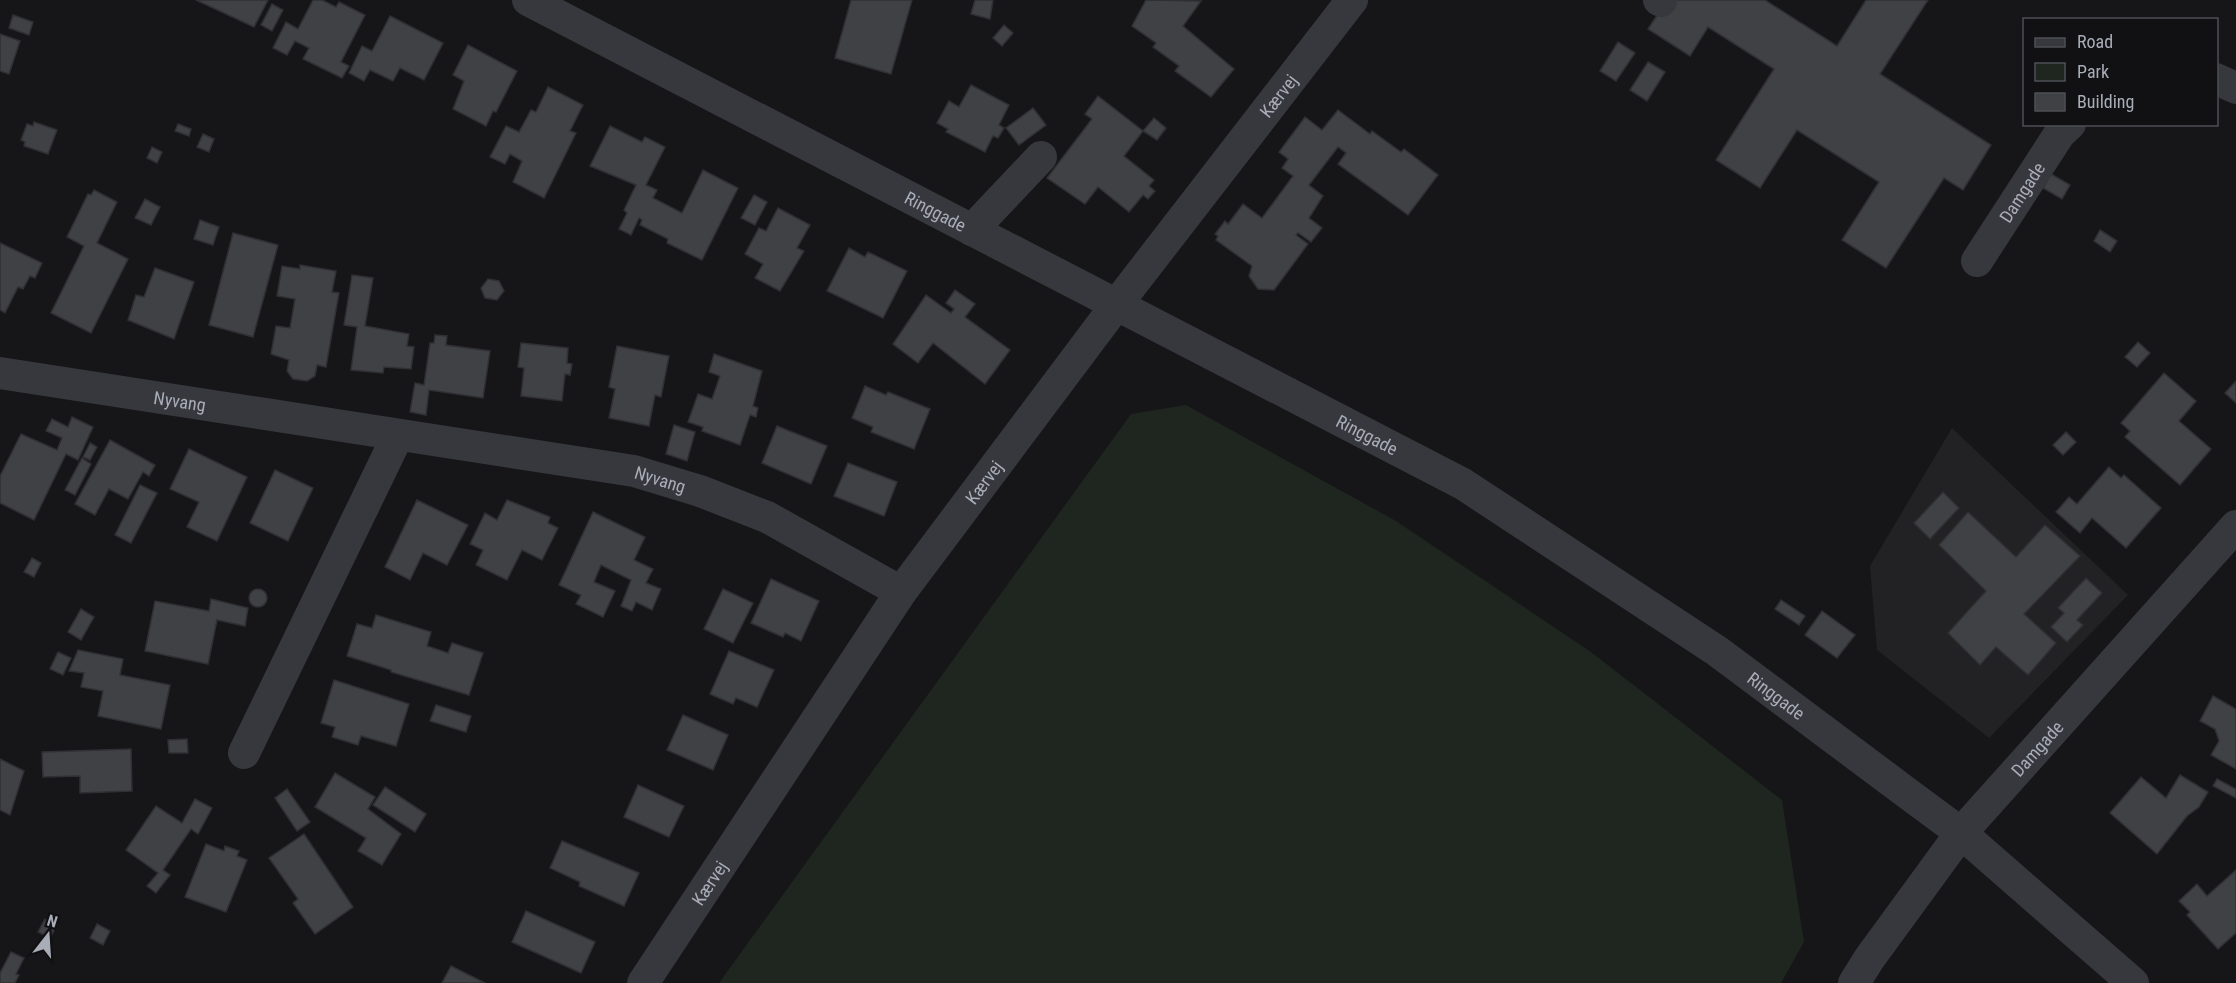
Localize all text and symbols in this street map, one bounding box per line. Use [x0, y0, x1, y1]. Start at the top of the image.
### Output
legend [2023, 18, 2218, 126]
text: Road [2077, 31, 2113, 52]
text: Park [2077, 61, 2109, 82]
street label: Kærvej [1255, 70, 1301, 121]
text: Building [2077, 91, 2134, 112]
street label: Damgade [1994, 158, 2049, 226]
street label: Ringgade [901, 186, 970, 236]
street label: Nyvang [152, 386, 207, 415]
street label: Ringgade [1333, 410, 1401, 459]
street label: Kærvej [961, 456, 1007, 508]
street label: Nyvang [632, 461, 688, 497]
street label: Ringgade [1744, 667, 1809, 724]
street label: Damgade [2007, 716, 2067, 780]
street label: Kærvej [687, 857, 731, 909]
north arrow [18, 905, 78, 965]
text: N [45, 911, 60, 932]

